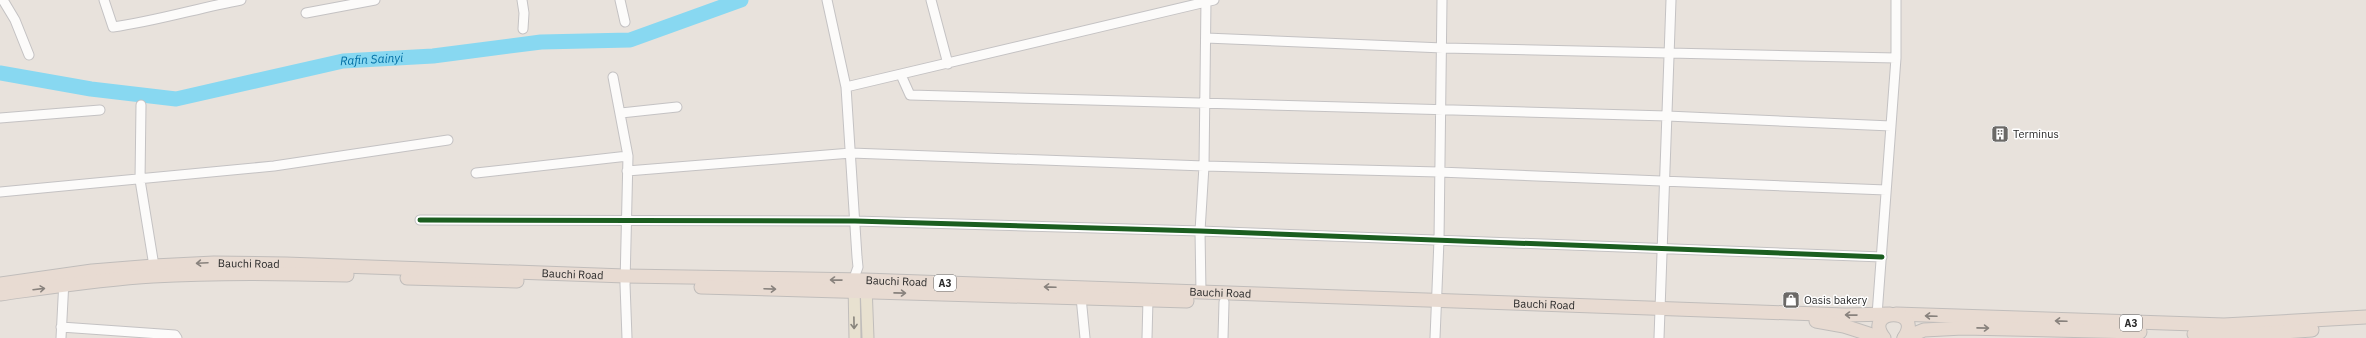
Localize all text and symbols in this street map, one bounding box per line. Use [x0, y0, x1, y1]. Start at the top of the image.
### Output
water label: Rafin Sainyi [340, 50, 404, 68]
building icon: Terminus [1990, 124, 2010, 144]
place label: Terminus [2013, 127, 2059, 141]
street label: Bauchi Road [218, 256, 280, 271]
one-way arrow [196, 260, 209, 267]
street label: Bauchi Road [542, 266, 604, 282]
street label: Bauchi Road [865, 273, 928, 289]
road number: A3 [934, 275, 956, 291]
one-way arrow [830, 276, 843, 284]
one-way arrow [1044, 283, 1057, 291]
one-way arrow [32, 285, 45, 292]
one-way arrow [763, 285, 776, 293]
street label: Bauchi Road [1189, 285, 1251, 301]
one-way arrow [893, 289, 906, 296]
shop icon: Oasis bakery [1781, 290, 1801, 310]
place label: Oasis bakery [1804, 293, 1868, 307]
street label: Bauchi Road [1513, 296, 1575, 312]
one-way arrow [1845, 311, 1858, 319]
one-way arrow [1925, 312, 1938, 320]
road number: A3 [2120, 315, 2142, 331]
one-way arrow [850, 316, 858, 329]
one-way arrow [2055, 317, 2068, 324]
one-way arrow [1976, 324, 1989, 332]

